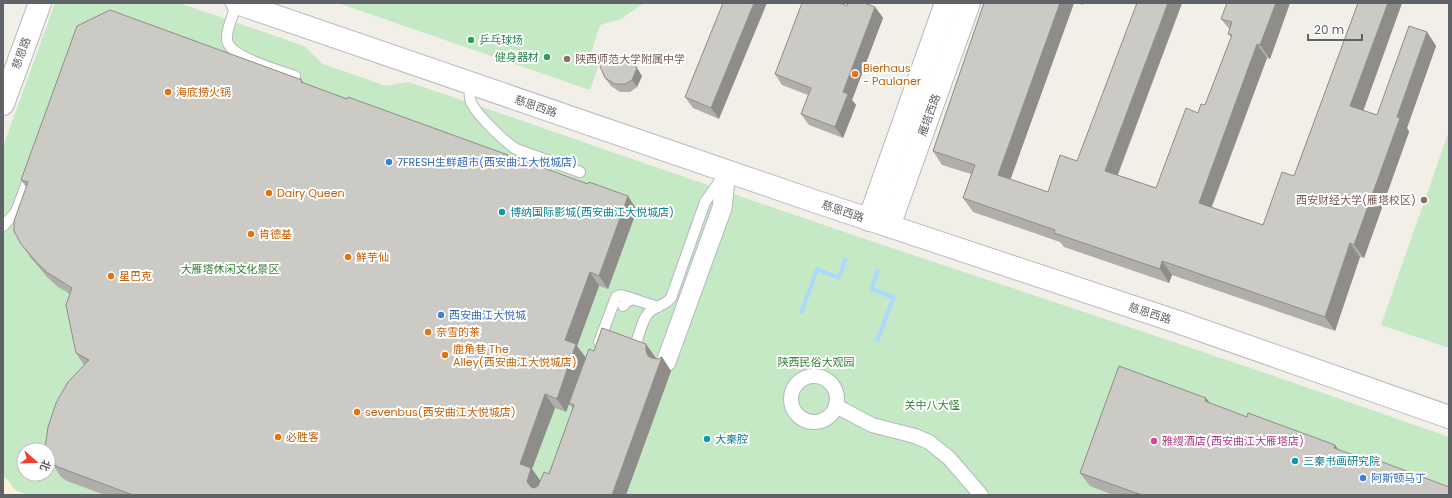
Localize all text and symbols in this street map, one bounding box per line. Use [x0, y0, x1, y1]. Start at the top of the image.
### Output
scale bar [1308, 16, 1362, 42]
text: 20 m [1314, 21, 1344, 38]
place label: 乒乓球场 [479, 32, 523, 48]
street label: 慈恩路 [8, 35, 34, 71]
marker: 乒乓球场 [466, 35, 476, 45]
place label: 健身器材 [495, 49, 539, 65]
place label: 陕西师范大学附属中学 [575, 51, 685, 67]
marker: 健身器材 [542, 52, 552, 62]
marker: 陕西师范大学附属中学 [562, 54, 572, 64]
place label: Bierhaus - Paulaner [863, 60, 921, 89]
marker: Bierhaus - Paulaner [850, 69, 860, 79]
place label: 海底捞火锅 [176, 84, 231, 100]
marker: 海底捞火锅 [163, 87, 173, 97]
street label: 慈恩西路 [513, 91, 559, 121]
street label: 雁塔西路 [914, 92, 944, 138]
place label: 7FRESH生鲜超市(西安曲江大悦城店) [397, 154, 577, 170]
marker: 7FRESH生鲜超市(西安曲江大悦城店) [384, 157, 394, 167]
place label: Dairy Queen [277, 185, 345, 201]
marker: Dairy Queen [264, 188, 274, 198]
place label: 西安财经大学(雁塔校区) [1296, 192, 1416, 208]
marker: 西安财经大学(雁塔校区) [1419, 195, 1429, 205]
street label: 慈恩西路 [820, 196, 866, 226]
place label: 博纳国际影城(西安曲江大悦城店) [510, 204, 674, 220]
marker: 博纳国际影城(西安曲江大悦城店) [497, 207, 507, 217]
place label: 肯德基 [259, 226, 292, 242]
marker: 肯德基 [246, 229, 256, 239]
place label: 鮮芋仙 [356, 249, 389, 265]
marker: 鮮芋仙 [343, 252, 353, 262]
park label: 大雁塔休闲文化景区 [181, 261, 280, 277]
place label: 星巴克 [119, 268, 152, 284]
marker: 星巴克 [106, 271, 116, 281]
street label: 慈恩西路 [1127, 299, 1173, 327]
place label: 西安曲江大悦城 [449, 307, 526, 323]
marker: 西安曲江大悦城 [436, 310, 446, 320]
place label: 奈雪的茶 [436, 324, 480, 340]
marker: 奈雪的茶 [423, 327, 433, 337]
place label: 鹿角巷 The Alley(西安曲江大悦城店) [453, 341, 577, 370]
marker: 鹿角巷 The Alley(西安曲江大悦城店) [440, 350, 450, 360]
park label: 陕西民俗大观园 [778, 354, 855, 370]
park label: 关中八大怪 [905, 397, 960, 413]
place label: sevenbus(西安曲江大悦城店) [365, 404, 516, 420]
marker: sevenbus(西安曲江大悦城店) [352, 407, 362, 417]
place label: 必胜客 [286, 429, 319, 445]
place label: 大秦腔 [715, 431, 748, 447]
marker: 必胜客 [273, 432, 283, 442]
place label: 雅缦酒店(西安曲江大雁塔店) [1162, 433, 1304, 449]
marker: 大秦腔 [702, 434, 712, 444]
marker: 雅缦酒店(西安曲江大雁塔店) [1149, 436, 1159, 446]
north arrow [16, 442, 56, 482]
place label: 三秦书画研究院 [1303, 453, 1380, 469]
marker: 三秦书画研究院 [1290, 456, 1300, 466]
text: 北 [36, 458, 55, 473]
place label: 阿斯顿马丁 [1371, 470, 1426, 486]
marker: 阿斯顿马丁 [1358, 473, 1368, 483]

